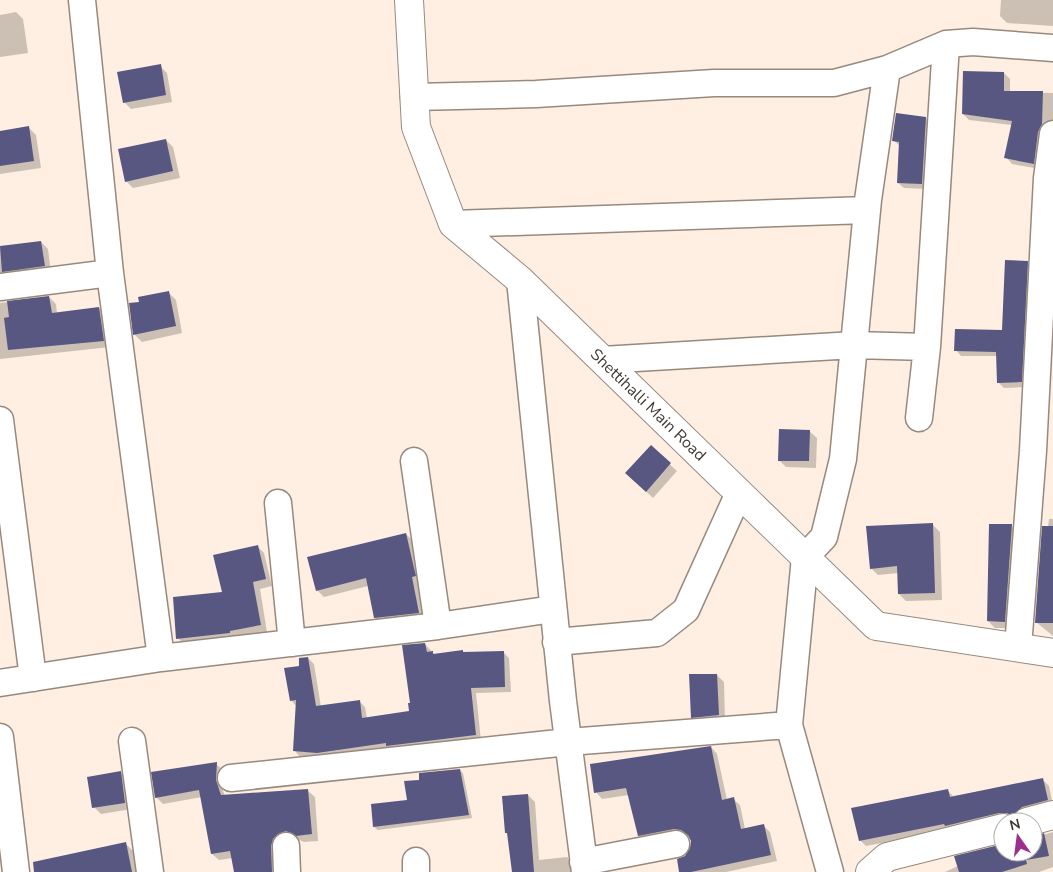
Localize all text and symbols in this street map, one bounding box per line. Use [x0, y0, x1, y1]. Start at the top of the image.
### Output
street label: Shettihalli Main Road [585, 344, 711, 466]
north arrow [993, 812, 1043, 862]
text: N [1008, 814, 1022, 835]

